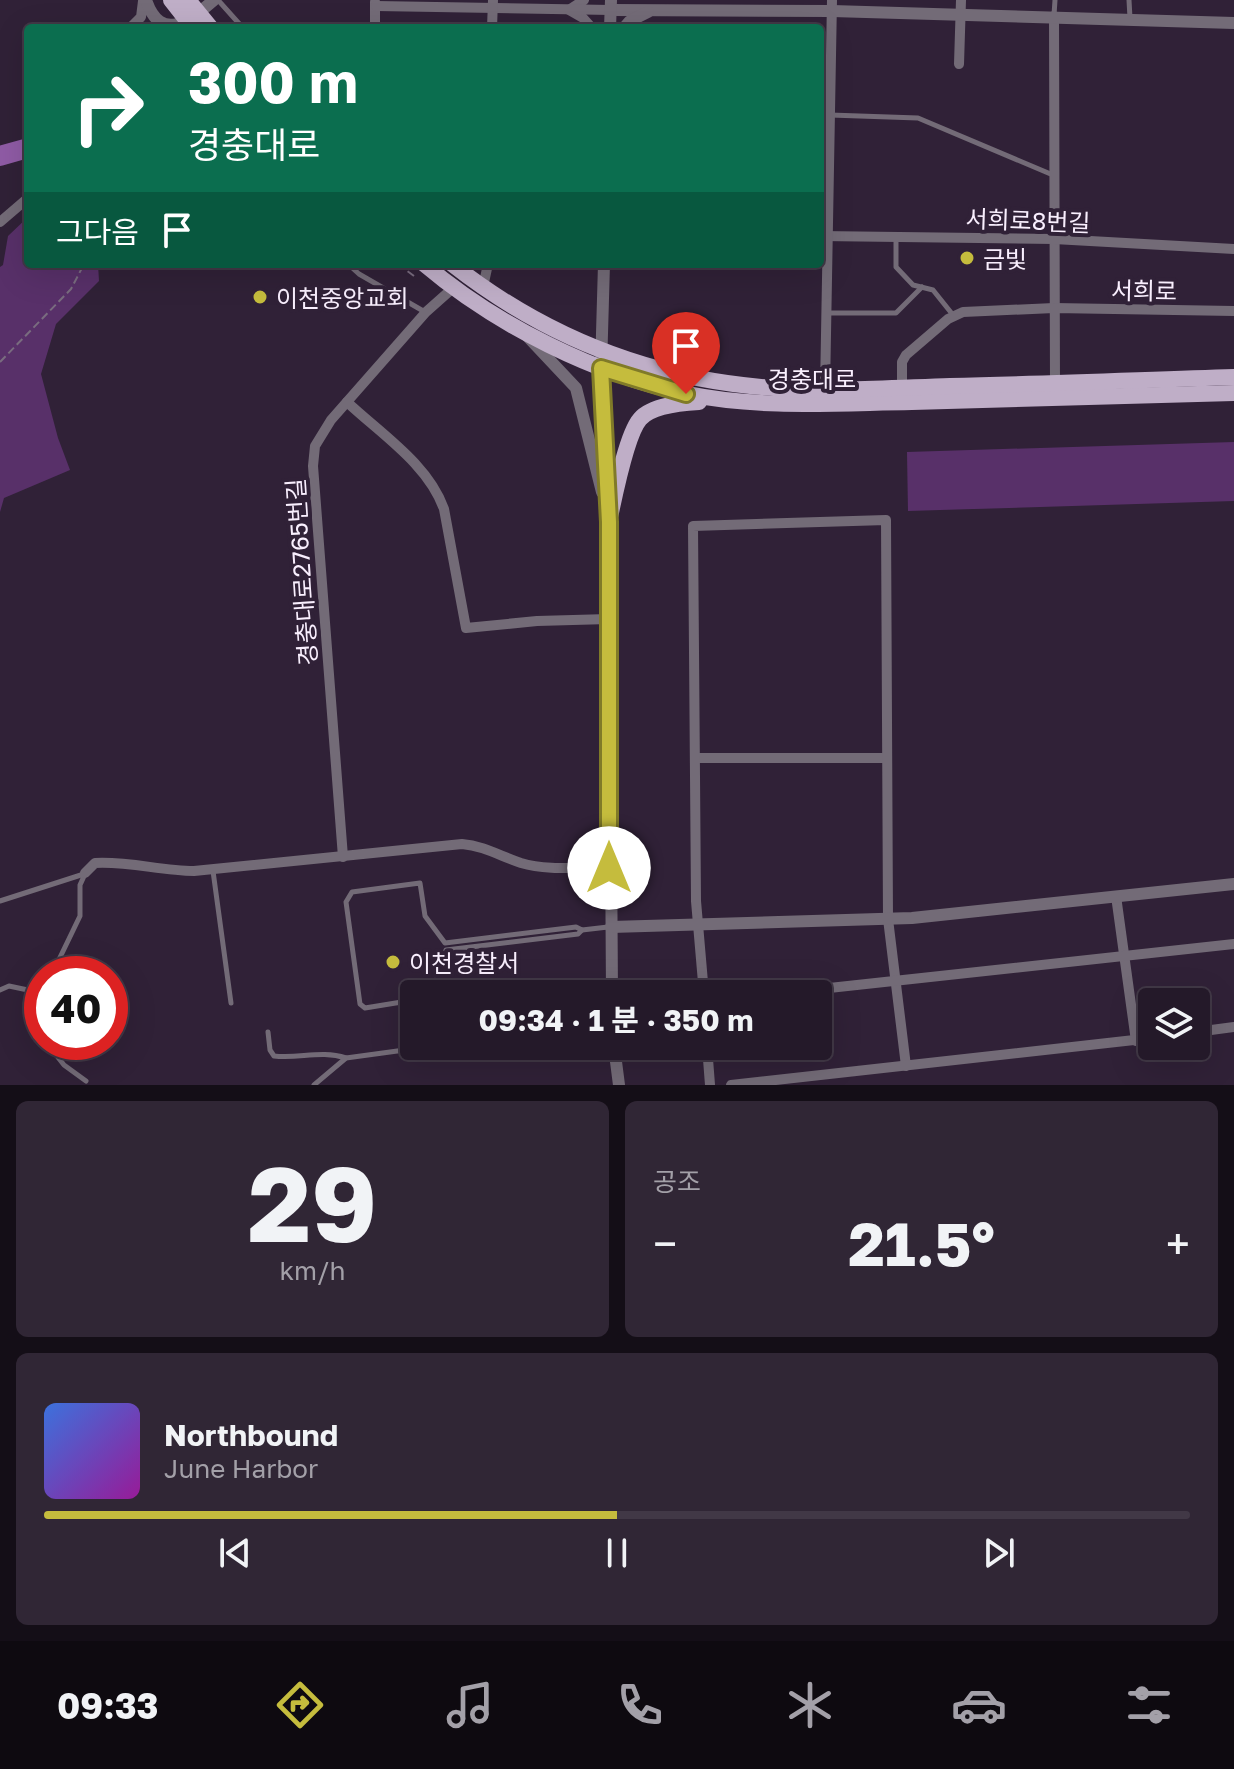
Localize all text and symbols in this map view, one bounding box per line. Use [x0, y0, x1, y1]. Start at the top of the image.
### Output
text: 300 m [188, 48, 358, 115]
icon: right [56, 56, 160, 160]
text: 경충대로 [188, 123, 320, 166]
street label: 서희로8번길 [965, 203, 1091, 237]
icon: arrive [155, 208, 199, 252]
text: 그다음 [56, 214, 139, 250]
place label: 금빛 [983, 244, 1027, 273]
marker: 금빛 [958, 249, 976, 267]
street label: 서희로 [1111, 275, 1177, 305]
place label: 이천중앙교회 [276, 283, 408, 312]
marker: 이천중앙교회 [251, 288, 269, 306]
pin [652, 312, 720, 394]
icon: arrive [664, 324, 708, 368]
street label: 경충대로 [768, 364, 856, 393]
street label: 경충대로2765번길 [280, 477, 322, 667]
position arrow [567, 826, 651, 910]
place label: 이천경찰서 [409, 948, 519, 977]
marker: 이천경찰서 [384, 953, 402, 971]
speed limit sign: 40 [24, 956, 128, 1060]
map controls [1138, 988, 1210, 1060]
button: layers [1138, 988, 1210, 1060]
text: 09:34 · 1 분 · 350 m [479, 1002, 753, 1038]
text: 29 [248, 1140, 377, 1265]
text: 공조 [653, 1166, 701, 1197]
text: 21.5° [848, 1207, 995, 1279]
text: − [653, 1217, 677, 1270]
text: + [1166, 1217, 1190, 1270]
text: km/h [279, 1255, 346, 1286]
text: Northbound [164, 1417, 338, 1453]
text: June Harbor [164, 1453, 318, 1484]
icon: previous [213, 1531, 257, 1575]
icon: pause [595, 1531, 639, 1575]
icon: next [977, 1531, 1021, 1575]
icon: directions [272, 1677, 328, 1733]
icon: music [442, 1677, 498, 1733]
icon: phone [612, 1677, 668, 1733]
icon: climate [782, 1677, 838, 1733]
icon: car [951, 1677, 1007, 1733]
icon: filters [1121, 1677, 1177, 1733]
text: 09:33 [57, 1684, 159, 1727]

